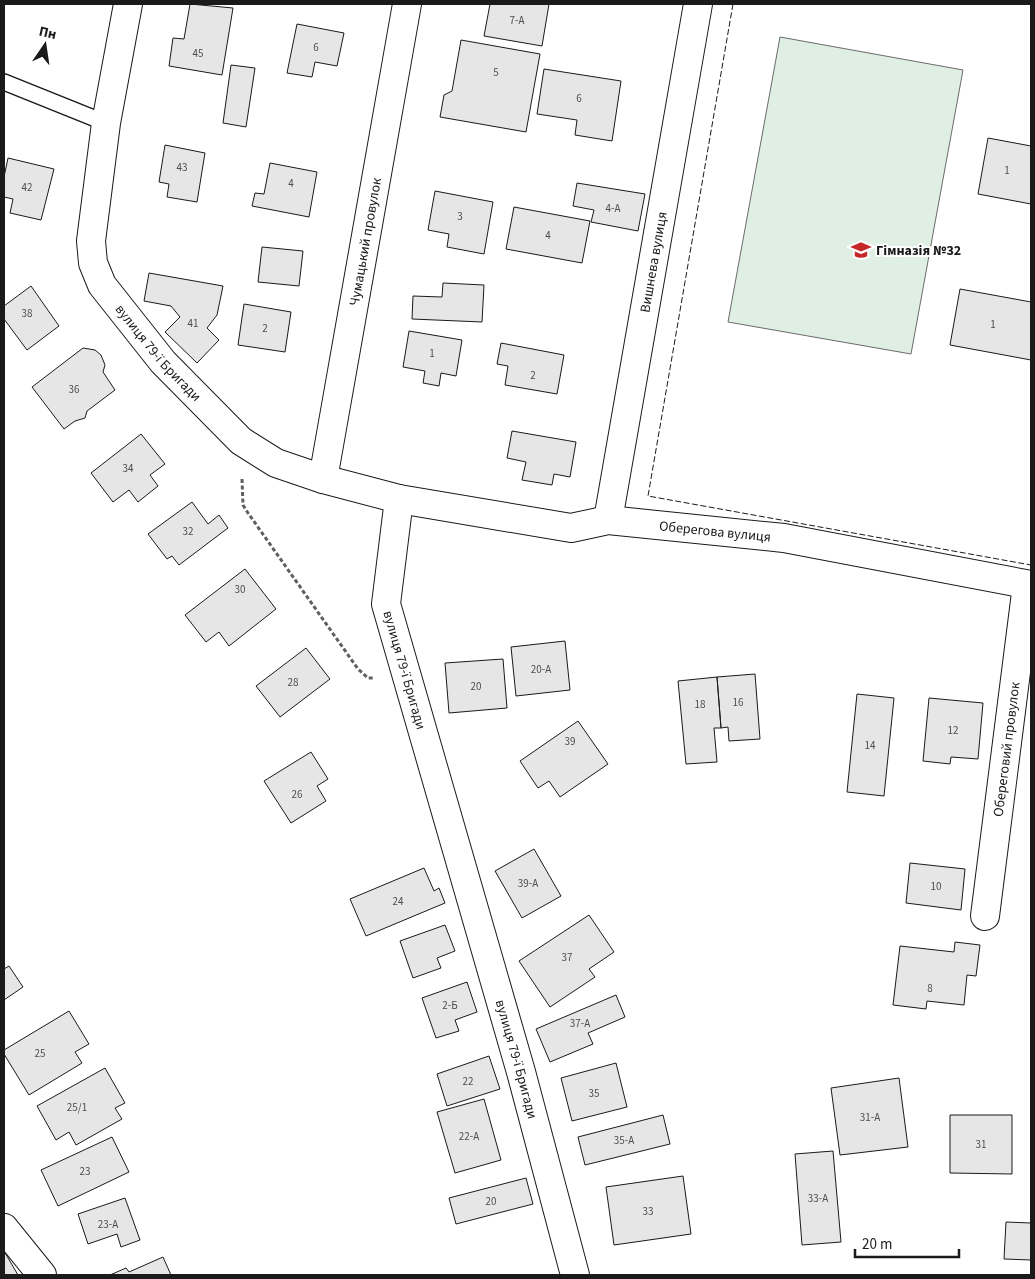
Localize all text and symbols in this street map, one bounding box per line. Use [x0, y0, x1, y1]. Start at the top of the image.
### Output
house number: 7-А [510, 13, 524, 28]
north arrow [20, 20, 70, 70]
text: Пн [37, 22, 58, 45]
house number: 6 [313, 40, 319, 55]
house number: 45 [193, 46, 203, 61]
house number: 5 [493, 65, 499, 80]
house number: 6 [576, 91, 582, 106]
house number: 43 [177, 160, 187, 175]
house number: 1 [1004, 163, 1010, 178]
house number: 4 [288, 176, 294, 191]
street label: Чумацький провулок [345, 176, 387, 307]
house number: 42 [22, 180, 32, 195]
house number: 4-А [606, 201, 620, 216]
house number: 3 [457, 209, 463, 224]
street label: Вишнева вулиця [635, 210, 673, 314]
house number: 4 [545, 228, 551, 243]
school or university icon: Гімназія №32 [850, 239, 872, 261]
place label: Гімназія №32 [876, 241, 961, 261]
street label: вулиця 79-ї Бригади [110, 300, 205, 406]
house number: 38 [22, 306, 33, 321]
house number: 41 [188, 316, 198, 331]
house number: 1 [990, 317, 996, 332]
house number: 2 [262, 321, 268, 336]
house number: 1 [429, 346, 435, 361]
house number: 2 [530, 368, 536, 383]
house number: 36 [69, 382, 80, 397]
house number: 34 [123, 461, 134, 476]
street label: Оберегова вулиця [658, 516, 772, 548]
house number: 32 [183, 524, 193, 539]
house number: 30 [235, 582, 245, 597]
street label: вулиця 79-ї Бригади [377, 608, 431, 732]
house number: 20-А [531, 662, 551, 677]
house number: 28 [288, 675, 299, 690]
house number: 20 [471, 679, 481, 694]
street label: Обереговий провулок [989, 681, 1026, 818]
house number: 16 [733, 695, 744, 710]
house number: 18 [695, 697, 706, 712]
house number: 12 [948, 723, 958, 738]
house number: 39 [565, 734, 575, 749]
house number: 14 [865, 738, 876, 753]
house number: 26 [292, 787, 303, 802]
house number: 39-А [518, 876, 538, 891]
house number: 10 [931, 879, 941, 894]
house number: 24 [393, 894, 404, 909]
house number: 37 [562, 950, 572, 965]
house number: 8 [927, 981, 933, 996]
street label: вулиця 79-ї Бригади [490, 997, 542, 1121]
house number: 2-Б [442, 998, 458, 1013]
house number: 37-А [570, 1016, 590, 1031]
house number: 25 [35, 1046, 45, 1061]
house number: 22 [463, 1074, 473, 1089]
house number: 35 [589, 1086, 599, 1101]
house number: 25/1 [67, 1100, 87, 1115]
house number: 31-А [860, 1110, 880, 1125]
house number: 22-А [459, 1129, 479, 1144]
house number: 35-А [614, 1133, 634, 1148]
house number: 31 [976, 1137, 986, 1152]
house number: 23 [80, 1164, 90, 1179]
house number: 33-А [808, 1191, 828, 1206]
house number: 20 [486, 1194, 496, 1209]
house number: 33 [643, 1204, 653, 1219]
house number: 23-А [98, 1217, 118, 1232]
scale bar [855, 1226, 959, 1258]
text: 20 m [862, 1234, 892, 1255]

